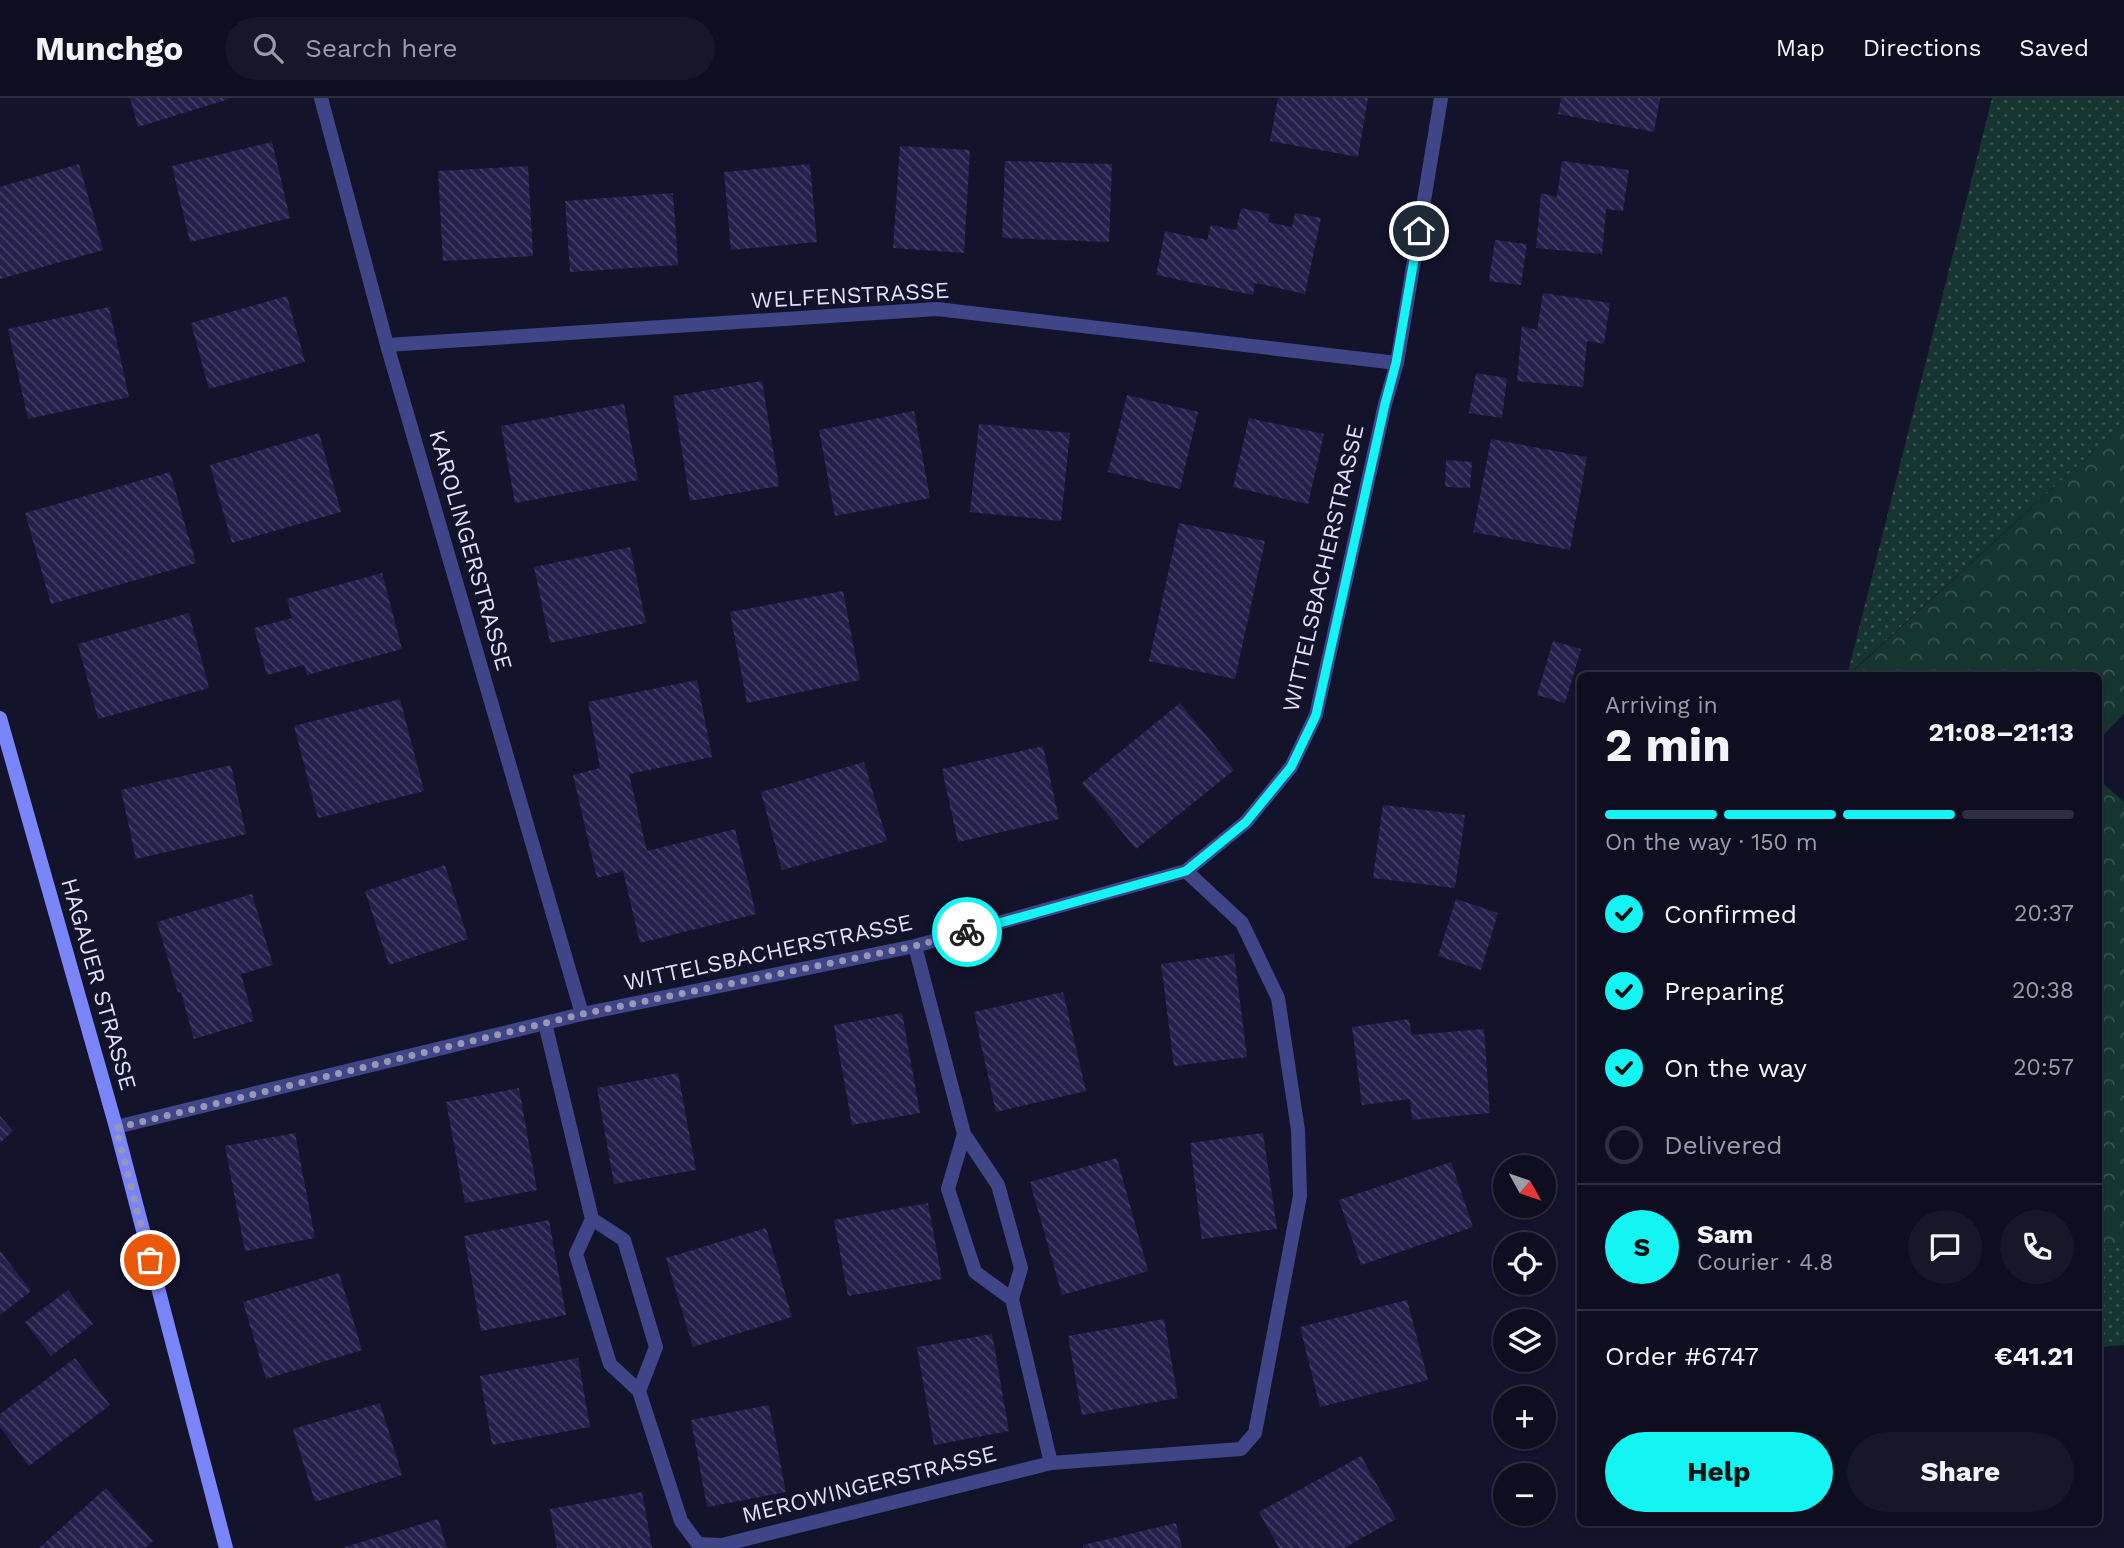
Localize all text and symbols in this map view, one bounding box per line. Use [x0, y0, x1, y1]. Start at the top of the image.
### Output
search box [225, 17, 715, 80]
text: Munchgo [35, 29, 183, 68]
icon: search [249, 29, 287, 67]
text: Search here [305, 33, 458, 63]
text: Map [1776, 34, 1825, 62]
text: Directions [1863, 34, 1981, 62]
text: Saved [2019, 34, 2089, 62]
pin [1389, 201, 1449, 261]
icon: home [1400, 212, 1438, 250]
street label: WELFENSTRASSE [750, 277, 950, 314]
street label: WITTELSBACHERSTRASSE [1277, 422, 1370, 715]
street label: KAROLINGERSTRASSE [423, 427, 518, 674]
text: Arriving in [1605, 692, 1718, 719]
text: 21:08–21:13 [1928, 717, 2074, 747]
text: 2 min [1605, 718, 1731, 772]
text: On the way · 150 m [1605, 829, 1818, 856]
street label: HAGAUER STRASSE [55, 875, 142, 1093]
icon: check [1605, 895, 1643, 933]
courier [932, 897, 1002, 967]
text: Confirmed [1664, 899, 1797, 929]
text: 20:37 [2014, 900, 2074, 927]
street label: WITTELSBACHERSTRASSE [621, 909, 915, 996]
icon: bike [948, 913, 986, 951]
icon: check [1605, 972, 1643, 1010]
text: Preparing [1664, 976, 1784, 1006]
text: 20:38 [2012, 977, 2074, 1004]
icon: check [1605, 1049, 1643, 1087]
text: On the way [1664, 1053, 1807, 1083]
text: 20:57 [2013, 1054, 2074, 1081]
text: Delivered [1664, 1130, 1783, 1160]
north arrow [1493, 1155, 1556, 1218]
map controls [1493, 1155, 1556, 1526]
button: chat [1908, 1210, 1982, 1284]
button: phone [2000, 1210, 2074, 1284]
text: Sam [1697, 1219, 1753, 1249]
pin [120, 1230, 180, 1290]
button: locate [1493, 1232, 1556, 1295]
text: S [1634, 1232, 1650, 1262]
icon: bag [131, 1241, 169, 1279]
text: Courier · 4.8 [1697, 1249, 1833, 1276]
button: layers [1493, 1309, 1556, 1372]
text: Order #6747 [1605, 1341, 1759, 1371]
text: €41.21 [1994, 1341, 2074, 1371]
button: + [1493, 1386, 1556, 1449]
button: Help [1605, 1432, 1833, 1512]
button: Share [1847, 1432, 2074, 1512]
street label: MEROWINGERSTRASSE [739, 1440, 999, 1529]
button: − [1493, 1463, 1556, 1526]

